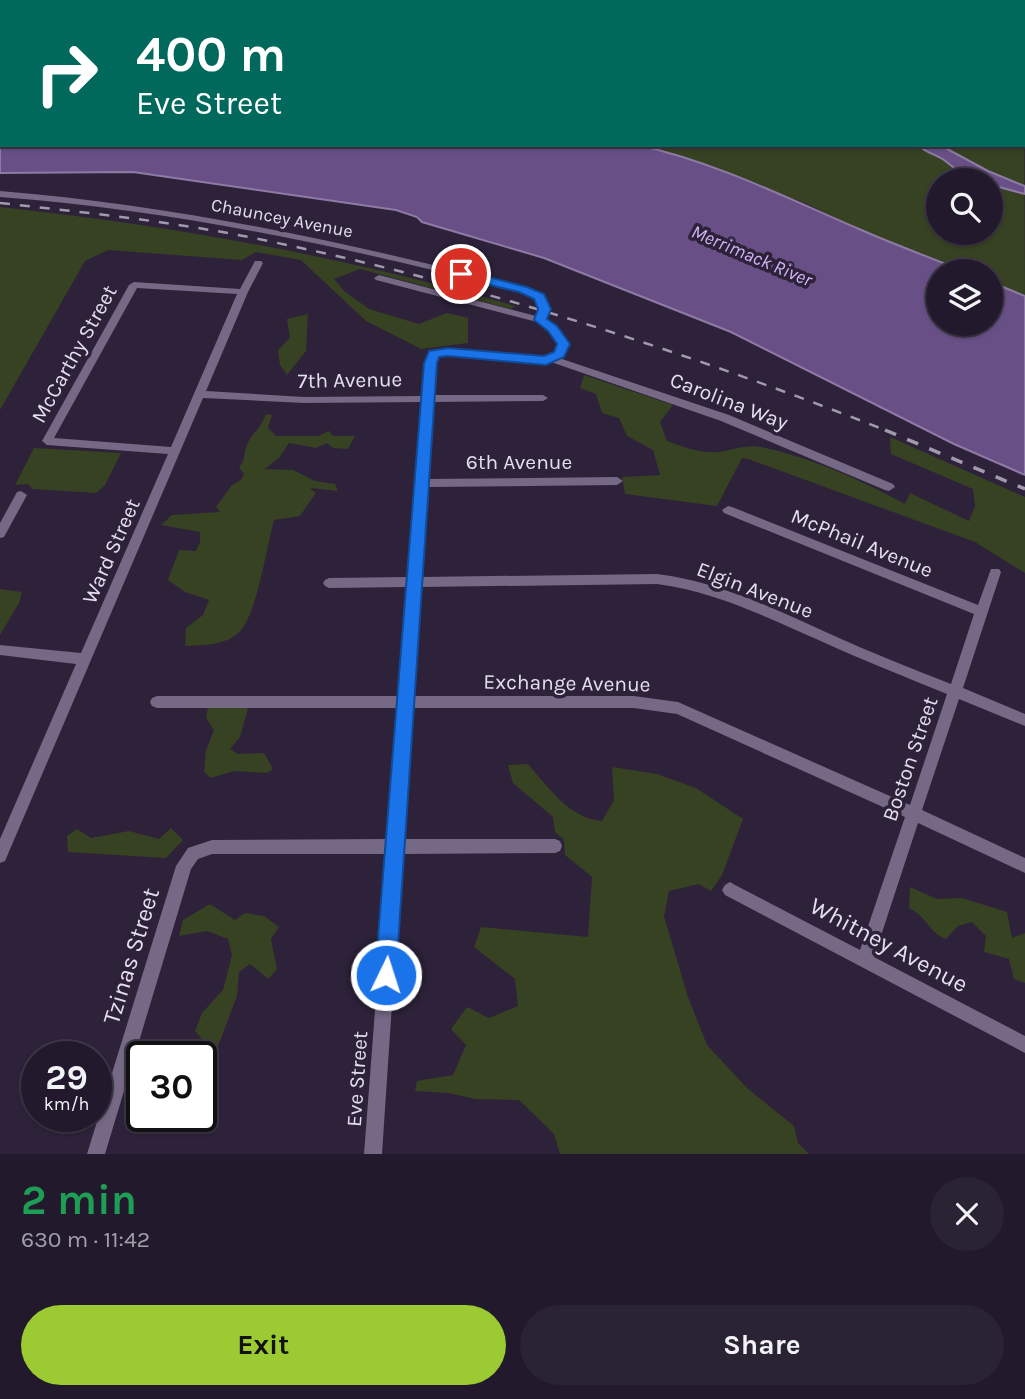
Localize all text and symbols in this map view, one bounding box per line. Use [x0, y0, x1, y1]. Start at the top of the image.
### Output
text: 400 m [136, 26, 286, 83]
icon: right [21, 28, 112, 119]
text: Eve Street [136, 85, 282, 122]
map controls [926, 168, 1003, 336]
button: search [926, 168, 1003, 245]
street label: Chauncey Avenue [209, 193, 355, 243]
water label: Merrimack River [688, 221, 817, 292]
pin [431, 244, 491, 304]
icon: arrive [442, 255, 480, 293]
button: layers [926, 259, 1003, 336]
street label: McCarthy Street [26, 281, 122, 427]
street label: 7th Avenue [298, 367, 402, 393]
street label: Carolina Way [667, 368, 792, 435]
street label: 6th Avenue [466, 450, 572, 474]
street label: Ward Street [77, 495, 145, 607]
street label: McPhail Avenue [788, 504, 936, 582]
street label: Elgin Avenue [693, 557, 817, 623]
street label: Exchange Avenue [483, 670, 651, 696]
street label: Boston Street [877, 693, 943, 824]
street label: Tzinas Street [97, 884, 165, 1028]
street label: Whitney Avenue [805, 892, 973, 998]
position arrow [349, 938, 423, 1012]
street label: Eve Street [342, 1030, 372, 1128]
speed limit sign: 30 [126, 1041, 217, 1132]
text: 29 [45, 1057, 88, 1098]
text: km/h [44, 1093, 89, 1115]
text: 2 min [21, 1175, 137, 1225]
button: close [930, 1177, 1004, 1251]
text: 630 m · 11:42 [21, 1226, 150, 1253]
button: Exit [21, 1305, 506, 1385]
button: Share [520, 1305, 1004, 1385]

